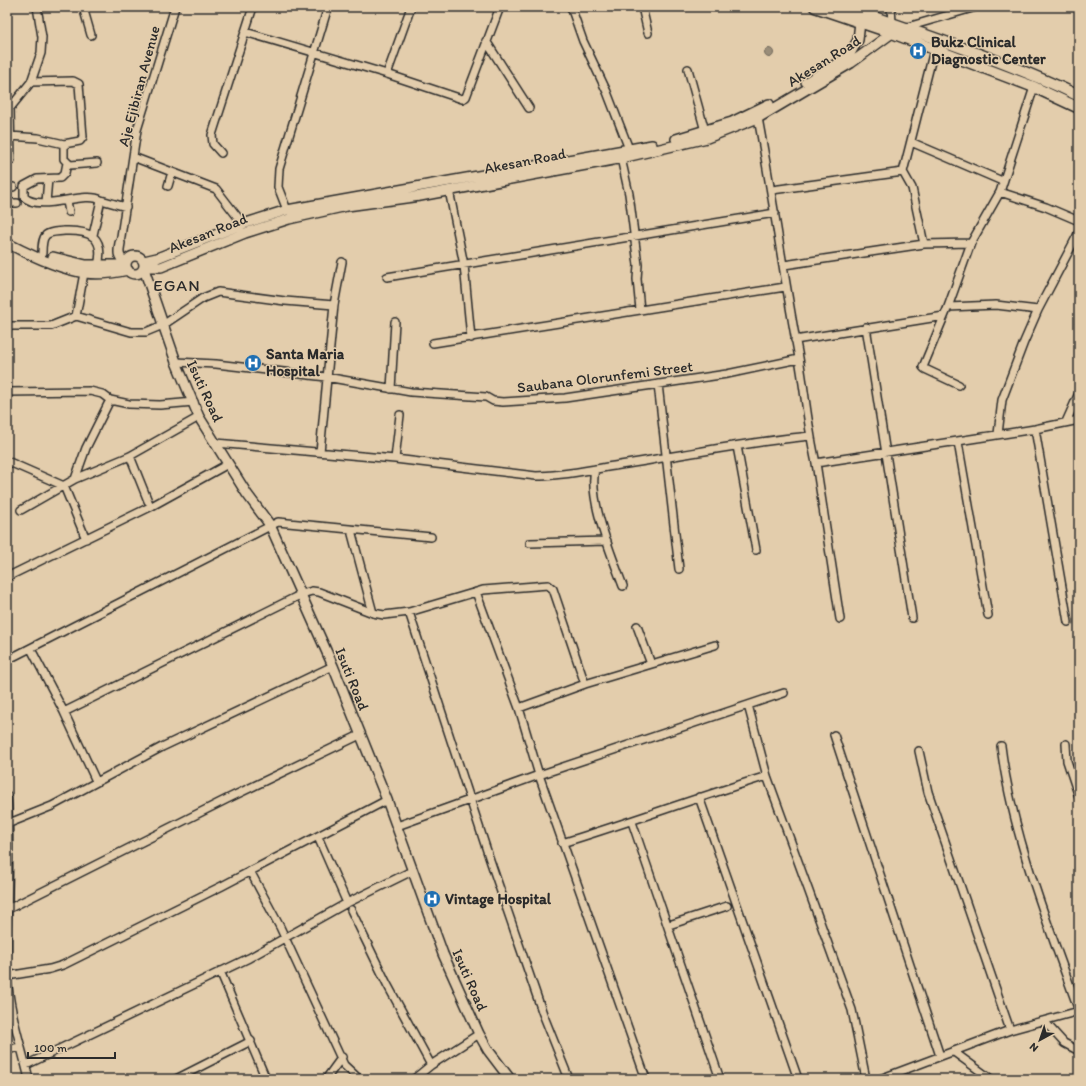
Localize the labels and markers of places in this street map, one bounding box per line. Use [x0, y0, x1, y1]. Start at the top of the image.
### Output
place label: Bukz Clinical Diagnostic Center [931, 33, 1046, 69]
hospital icon: Bukz Clinical Diagnostic Center [908, 41, 928, 61]
place label: Santa Maria Hospital [266, 345, 345, 381]
hospital icon: Santa Maria Hospital [243, 353, 263, 373]
hospital icon: Vintage Hospital [422, 889, 442, 909]
place label: Vintage Hospital [445, 890, 552, 909]

